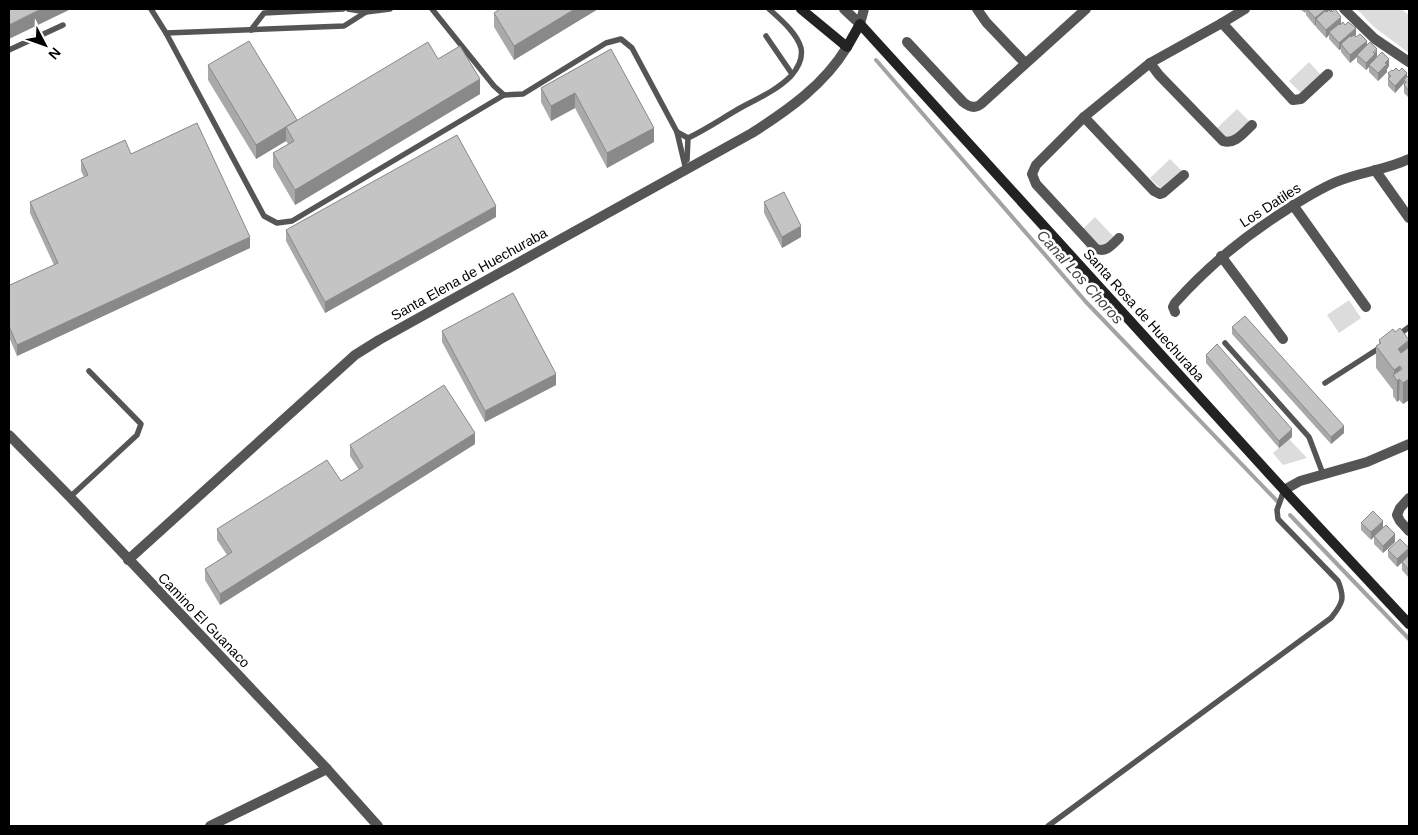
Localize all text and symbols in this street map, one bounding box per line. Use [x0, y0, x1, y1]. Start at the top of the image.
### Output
north arrow [20, 20, 70, 70]
text: N [45, 44, 64, 63]
street label: Los Datiles [1237, 179, 1303, 231]
street label: Santa Elena de Huechuraba [388, 224, 550, 324]
water label: Canal Los Choros [1034, 226, 1127, 327]
street label: Santa Rosa de Huechuraba [1080, 245, 1208, 385]
street label: Camino El Guanaco [155, 569, 253, 671]

